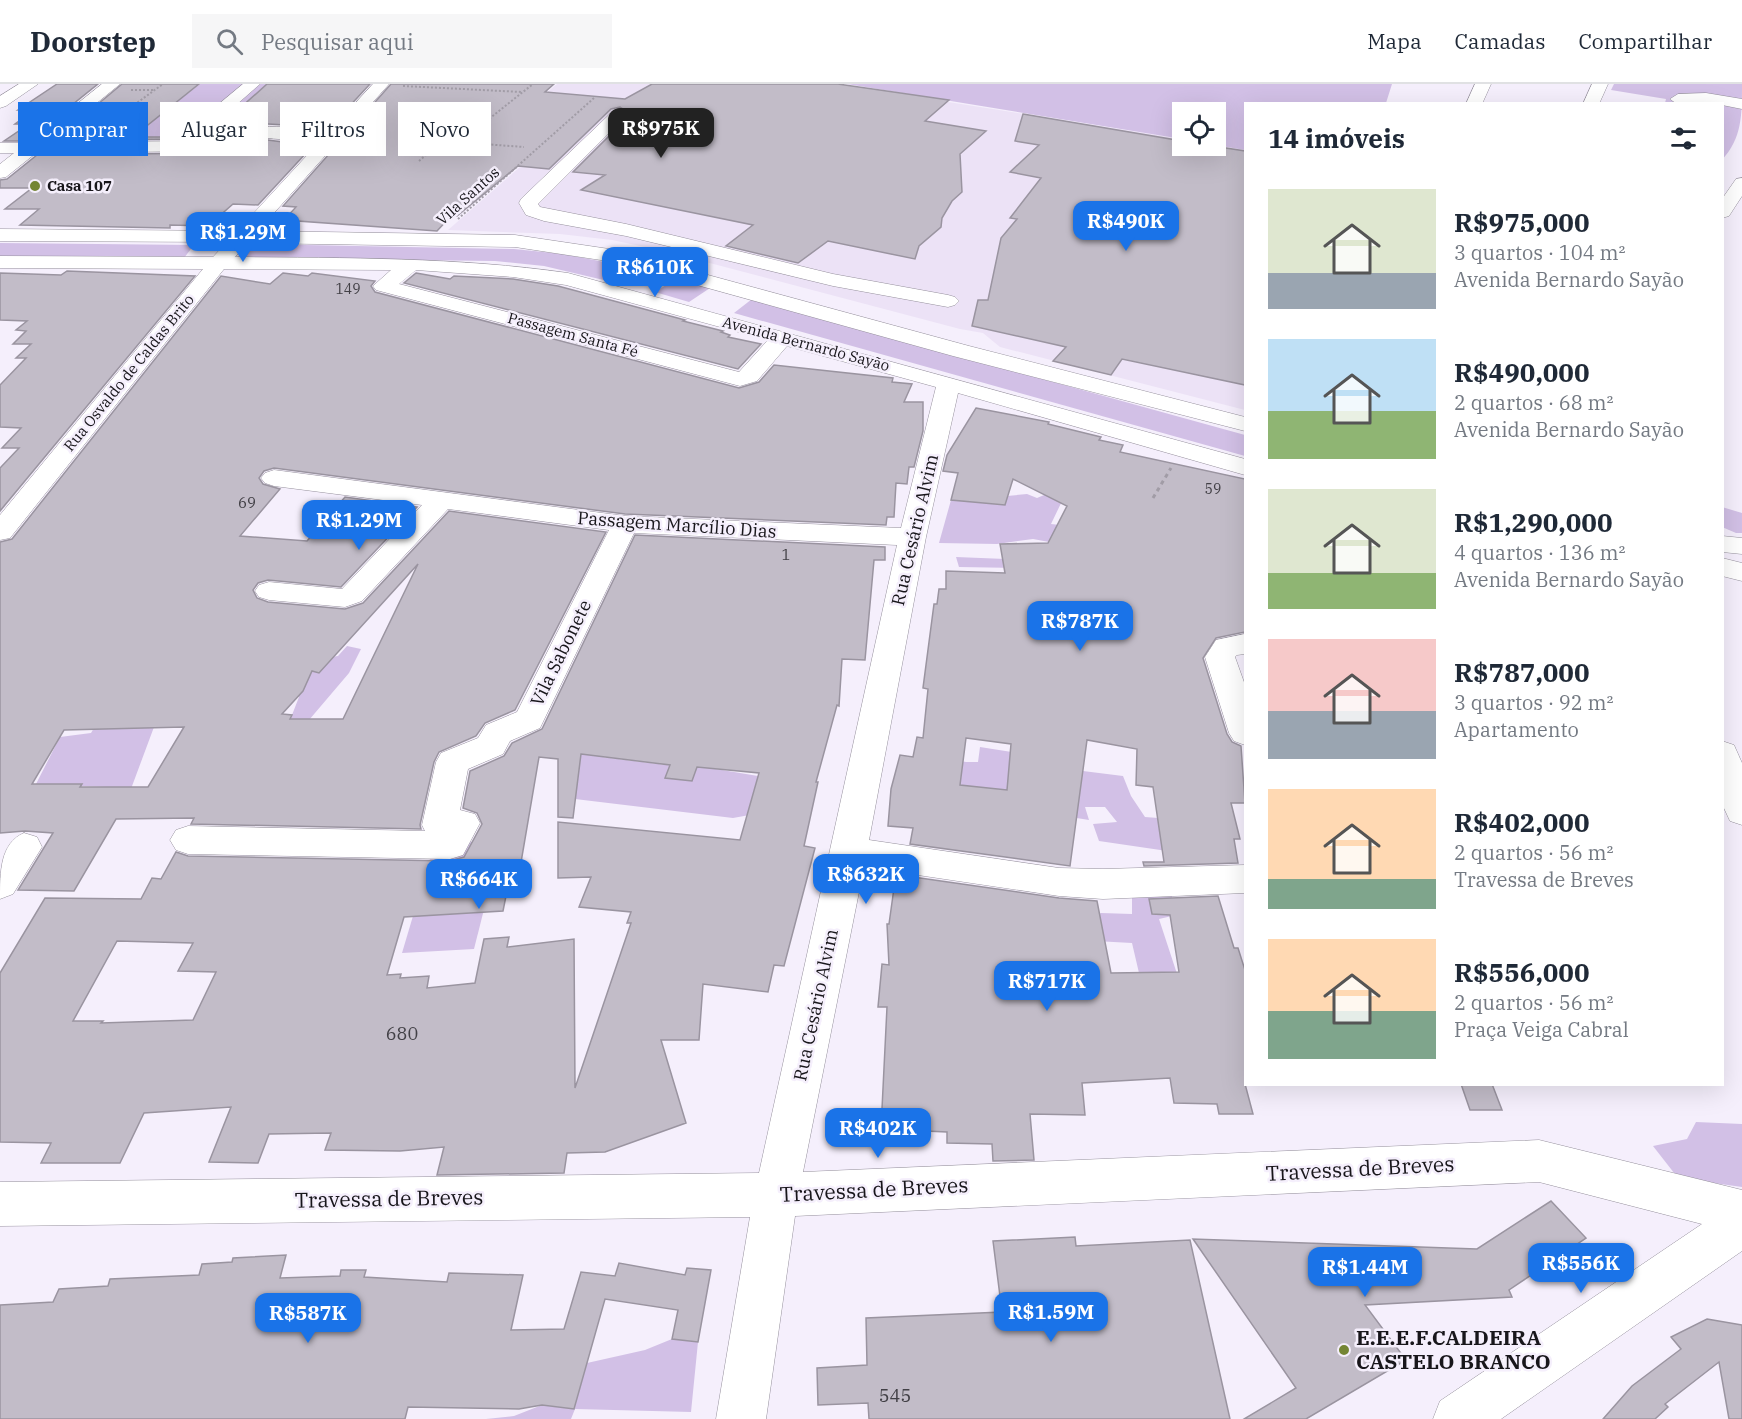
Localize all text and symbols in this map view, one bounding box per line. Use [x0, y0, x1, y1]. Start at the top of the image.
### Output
search box [192, 14, 612, 68]
text: Doorstep [30, 23, 156, 60]
icon: search [213, 25, 246, 58]
text: Pesquisar aqui [261, 27, 414, 56]
text: Mapa [1367, 27, 1422, 55]
text: Camadas [1455, 27, 1545, 55]
text: Compartilhar [1578, 27, 1712, 55]
chip: Comprar [18, 102, 148, 156]
chip: Alugar [160, 102, 268, 156]
chip: Filtros [280, 102, 386, 156]
chip: Novo [398, 102, 491, 156]
map controls [1172, 102, 1226, 156]
button: locate [1172, 102, 1226, 156]
pin: R$975K [612, 108, 710, 159]
text: R$975K [622, 114, 700, 141]
text: 14 imóveis [1268, 121, 1405, 155]
icon: filters [1667, 122, 1700, 155]
street label: Vila Santos [432, 162, 503, 229]
place label: Casa 107 [47, 176, 112, 195]
marker: Casa 107 [28, 179, 42, 193]
pin: R$490K [1077, 201, 1175, 252]
text: R$975,000 [1454, 205, 1590, 239]
text: R$490K [1087, 207, 1165, 234]
pin: R$1.29M [188, 212, 298, 263]
icon: home [1316, 213, 1388, 285]
text: R$1.29M [200, 218, 286, 245]
text: 3 quartos · 104 m² [1454, 239, 1625, 266]
pin: R$610K [606, 247, 704, 298]
text: R$610K [616, 253, 694, 280]
text: Avenida Bernardo Sayão [1454, 266, 1684, 293]
house number: 149 [335, 280, 361, 298]
street label: Rua Osvaldo de Caldas Brito [59, 290, 198, 455]
street label: Passagem Santa Fé [506, 308, 640, 361]
street label: Avenida Bernardo Sayão [720, 312, 892, 375]
text: R$490,000 [1454, 355, 1590, 389]
icon: home [1316, 363, 1388, 435]
text: 2 quartos · 68 m² [1454, 389, 1613, 416]
text: Avenida Bernardo Sayão [1454, 416, 1684, 443]
street label: Rua Cesário Alvim [886, 452, 943, 608]
house number: 59 [1205, 480, 1221, 498]
house number: 69 [238, 493, 256, 512]
pin: R$1.29M [304, 500, 414, 551]
text: R$1,290,000 [1454, 505, 1613, 539]
text: R$1.29M [316, 506, 402, 533]
street label: Passagem Marcílio Dias [577, 506, 777, 543]
icon: home [1316, 513, 1388, 585]
text: 4 quartos · 136 m² [1454, 539, 1625, 566]
house number: 1 [781, 545, 791, 564]
text: Avenida Bernardo Sayão [1454, 566, 1684, 593]
street label: Vila Sabonete [525, 596, 596, 710]
pin: R$787K [1031, 601, 1129, 652]
text: R$787K [1041, 607, 1119, 634]
text: R$787,000 [1454, 655, 1590, 689]
icon: home [1316, 663, 1388, 735]
text: 3 quartos · 92 m² [1454, 689, 1613, 716]
text: Apartamento [1454, 716, 1579, 743]
text: R$402,000 [1454, 805, 1590, 839]
icon: home [1316, 813, 1388, 885]
text: 2 quartos · 56 m² [1454, 839, 1613, 866]
pin: R$632K [817, 854, 915, 905]
pin: R$664K [430, 859, 528, 910]
text: R$632K [827, 860, 905, 887]
text: R$664K [440, 865, 518, 892]
text: Travessa de Breves [1454, 866, 1634, 893]
street label: Rua Cesário Alvim [788, 927, 843, 1083]
text: R$556,000 [1454, 955, 1590, 989]
pin: R$717K [998, 961, 1096, 1012]
icon: home [1316, 963, 1388, 1035]
text: R$717K [1008, 967, 1086, 994]
text: 2 quartos · 56 m² [1454, 989, 1613, 1016]
text: Praça Veiga Cabral [1454, 1016, 1629, 1043]
house number: 680 [386, 1022, 418, 1045]
pin: R$402K [829, 1108, 927, 1159]
text: R$402K [839, 1114, 917, 1141]
street label: Travessa de Breves [1265, 1149, 1455, 1187]
street label: Travessa de Breves [779, 1170, 969, 1208]
street label: Travessa de Breves [294, 1182, 484, 1214]
pin: R$556K [1532, 1243, 1630, 1294]
pin: R$1.44M [1310, 1247, 1420, 1298]
text: R$556K [1542, 1249, 1620, 1276]
text: R$1.44M [1322, 1253, 1408, 1280]
pin: R$1.59M [996, 1292, 1106, 1343]
pin: R$587K [259, 1293, 357, 1344]
text: R$1.59M [1008, 1298, 1094, 1325]
text: R$587K [269, 1299, 347, 1326]
place label: E.E.E.F.CALDEIRA CASTELO BRANCO [1356, 1323, 1551, 1375]
marker: E.E.E.F.CALDEIRA CASTELO BRANCO [1337, 1343, 1351, 1357]
house number: 545 [879, 1384, 911, 1407]

